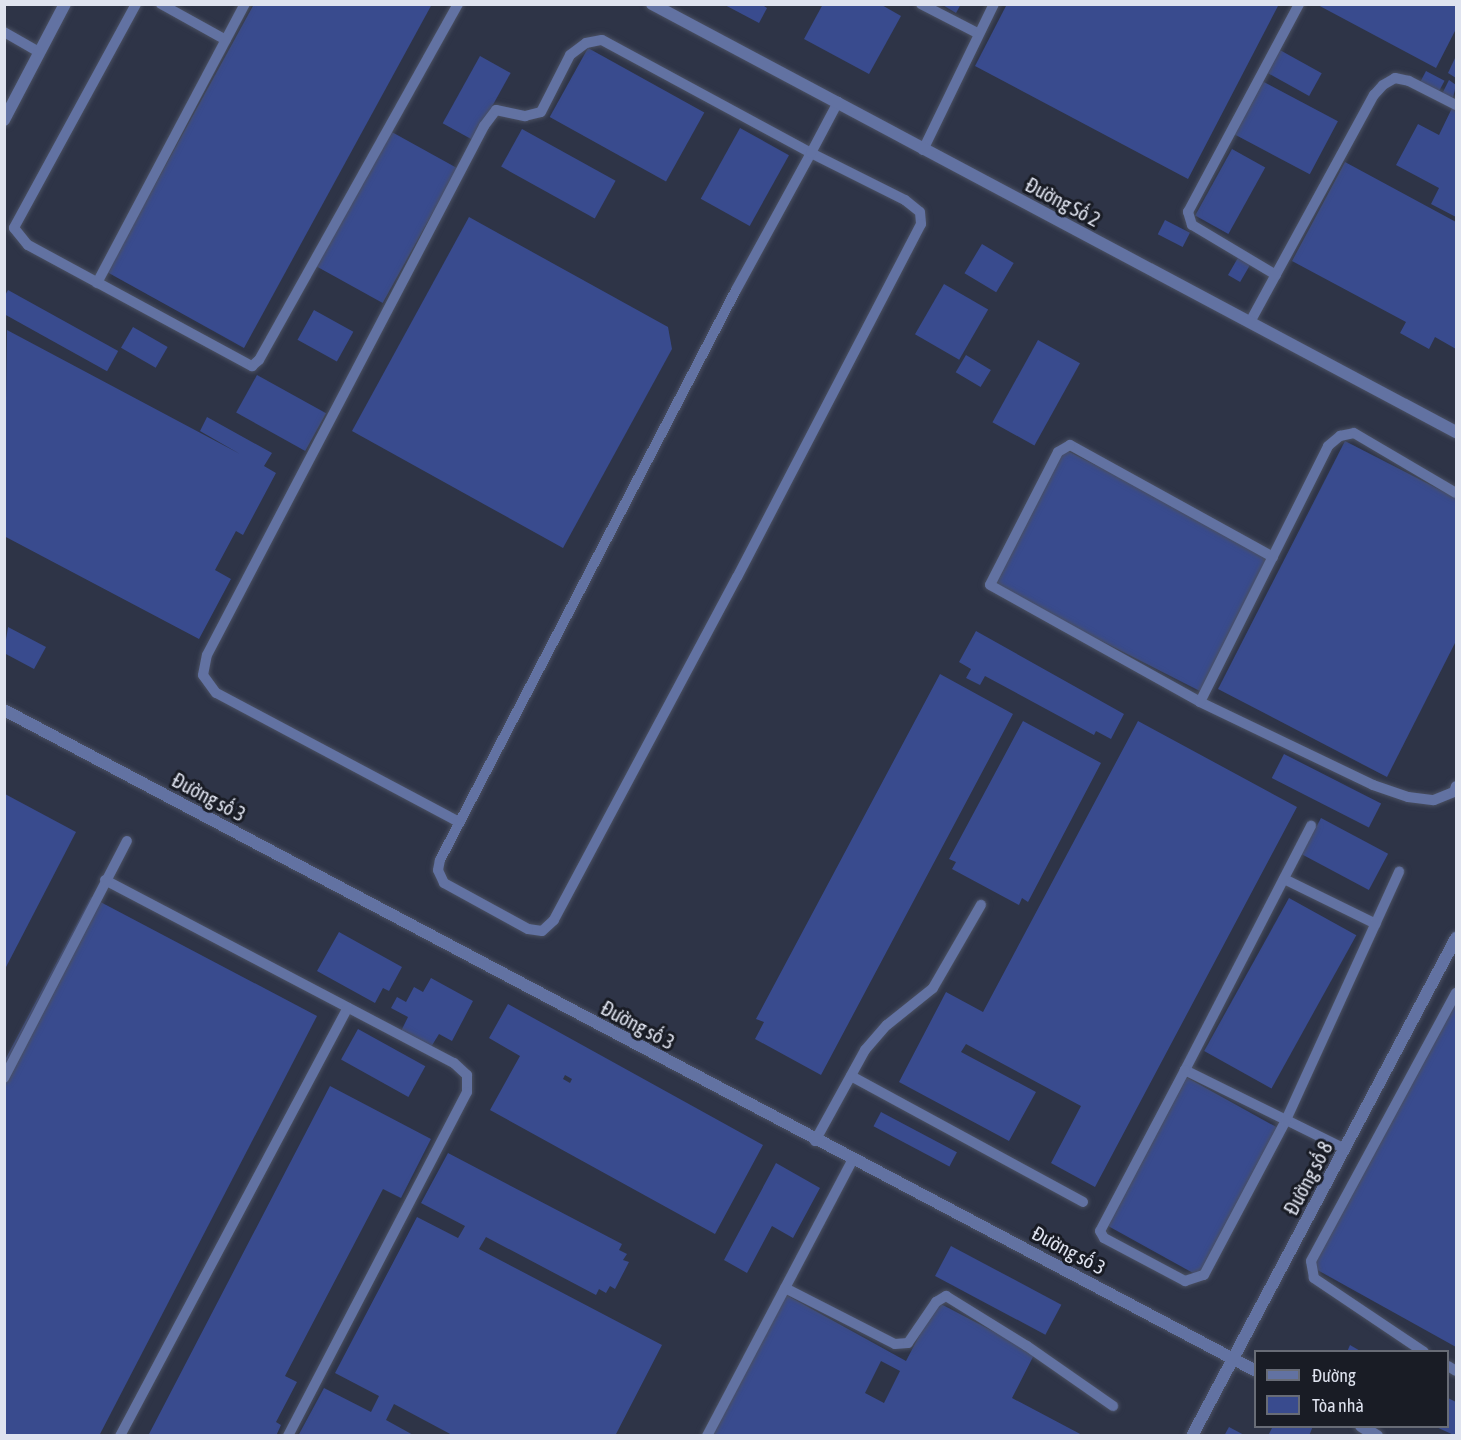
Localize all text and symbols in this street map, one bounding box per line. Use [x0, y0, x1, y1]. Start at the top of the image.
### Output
street label: Đường Số 2 [1022, 172, 1104, 232]
street label: Đường số 3 [168, 768, 250, 826]
street label: Đường số 3 [597, 996, 679, 1054]
street label: Đường số 8 [1279, 1137, 1337, 1219]
street label: Đường số 3 [1028, 1221, 1110, 1279]
legend [1254, 1350, 1449, 1428]
text: Đường [1312, 1365, 1356, 1386]
text: Tòa nhà [1312, 1395, 1364, 1416]

